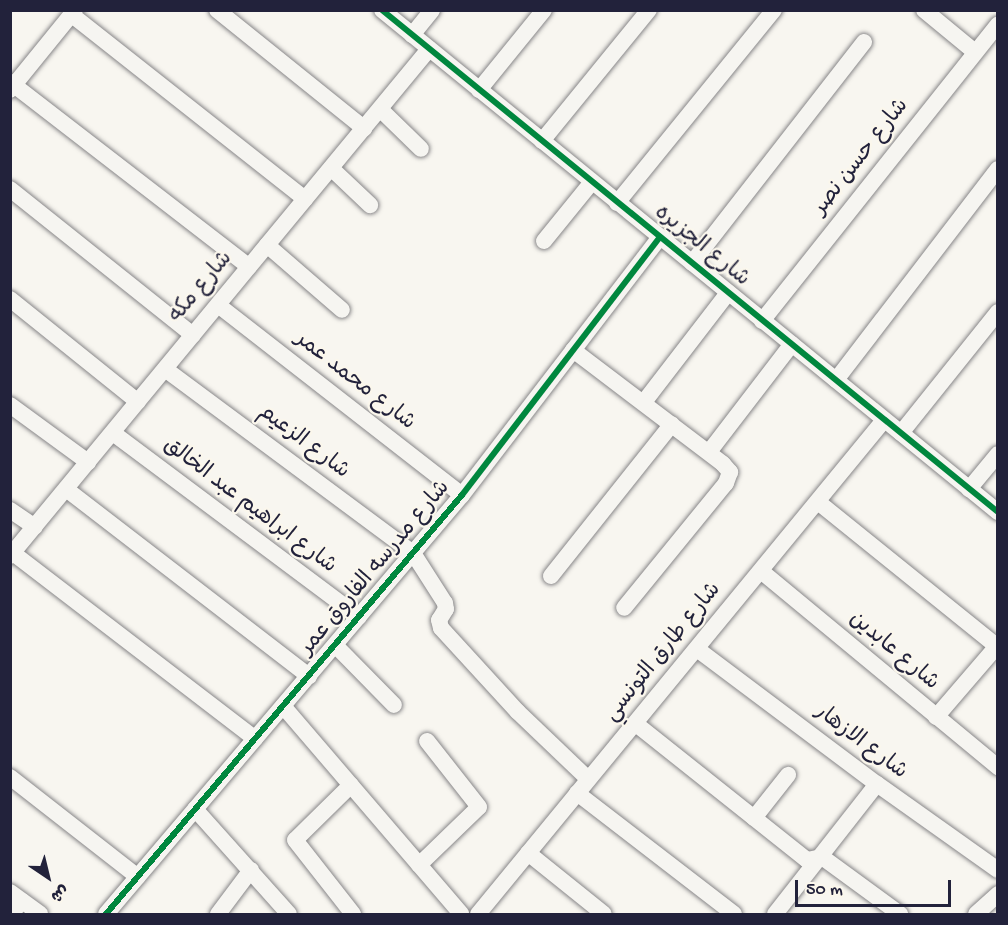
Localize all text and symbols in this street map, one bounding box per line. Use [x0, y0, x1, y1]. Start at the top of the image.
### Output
street label: شارع حسن نصر [808, 94, 916, 222]
street label: شارع الجزيره [648, 201, 754, 293]
street label: شارع مكه [164, 247, 240, 329]
street label: شارع محمد عمر [288, 327, 420, 437]
street label: شارع الزعيم [252, 400, 354, 486]
street label: شارع ابراهيم عبد الخالق [157, 433, 341, 581]
street label: شارع مدرسه الفاروق عمر [295, 476, 457, 662]
street label: شارع طارق التونسي [600, 578, 728, 728]
street label: شارع عابدين [843, 607, 943, 697]
street label: شارع الازهار [809, 700, 911, 786]
north arrow [18, 847, 78, 907]
scale bar [798, 868, 954, 906]
text: ش [46, 879, 71, 905]
text: 50 m [806, 880, 843, 901]

